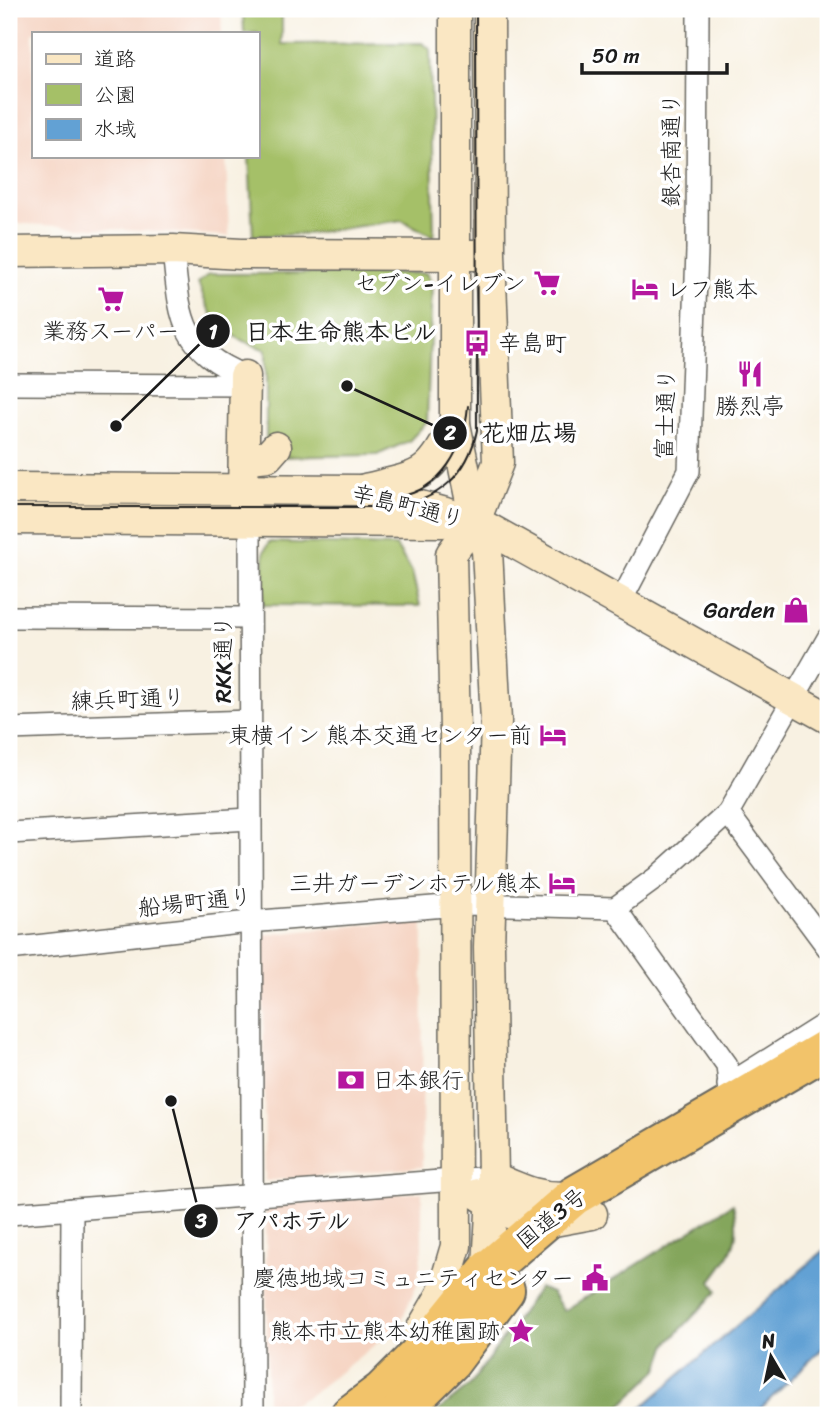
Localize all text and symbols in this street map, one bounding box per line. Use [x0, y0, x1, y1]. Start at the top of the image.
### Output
legend [32, 32, 259, 158]
scale bar [582, 32, 727, 76]
text: 50 m [592, 37, 640, 75]
text: 道路 [94, 40, 136, 78]
text: 公園 [94, 76, 136, 114]
street label: 銀杏南通り [651, 93, 692, 208]
text: 水域 [94, 110, 136, 148]
place label: セブン-イレブン [354, 263, 526, 304]
supermarket icon: セブン-イレブン [532, 268, 562, 298]
place label: レフ熊本 [666, 269, 758, 310]
hotel icon: レフ熊本 [630, 274, 660, 304]
supermarket icon: 業務スーパー [96, 284, 126, 314]
callout: 日本生命熊本ビル [196, 309, 451, 354]
place label: 業務スーパー [42, 311, 180, 352]
text: 日本生命熊本ビル [245, 311, 437, 353]
text: 1 [208, 313, 218, 351]
place label: 辛島町 [498, 323, 567, 364]
bus stop icon: 辛島町 [462, 328, 492, 358]
restaurant icon: 勝烈亭 [735, 359, 765, 389]
street label: 富士通り [643, 367, 688, 461]
place label: 勝烈亭 [716, 386, 785, 427]
callout: 花畑広場 [432, 410, 591, 455]
text: 花畑広場 [481, 412, 577, 454]
text: 2 [443, 414, 456, 452]
street label: 辛島町通り [347, 473, 469, 540]
place label: Garden [703, 590, 775, 631]
shop icon: Garden [781, 595, 811, 625]
street label: RKK通り [203, 615, 244, 703]
street label: 練兵町通り [70, 677, 186, 722]
place label: 東横イン 熊本交通センター前 [228, 715, 532, 756]
hotel icon: 東横イン 熊本交通センター前 [538, 720, 568, 750]
place label: 三井ガーデンホテル熊本 [289, 863, 541, 904]
hotel icon: 三井ガーデンホテル熊本 [547, 868, 577, 898]
street label: 船場町通り [136, 876, 254, 929]
place label: 日本銀行 [372, 1060, 464, 1101]
bank icon: 日本銀行 [336, 1065, 366, 1095]
street label: 国道3号 [507, 1177, 596, 1260]
callout: アパホテル [183, 1198, 366, 1243]
text: アパホテル [233, 1200, 351, 1242]
text: 3 [194, 1202, 207, 1240]
place label: 慶徳地域コミュニティセンター [253, 1258, 574, 1299]
public building icon: 慶徳地域コミュニティセンター [580, 1263, 610, 1293]
place label: 熊本市立熊本幼稚園跡 [270, 1311, 500, 1352]
place icon: 熊本市立熊本幼稚園跡 [506, 1316, 536, 1346]
north arrow [736, 1322, 806, 1392]
text: N [758, 1323, 778, 1358]

